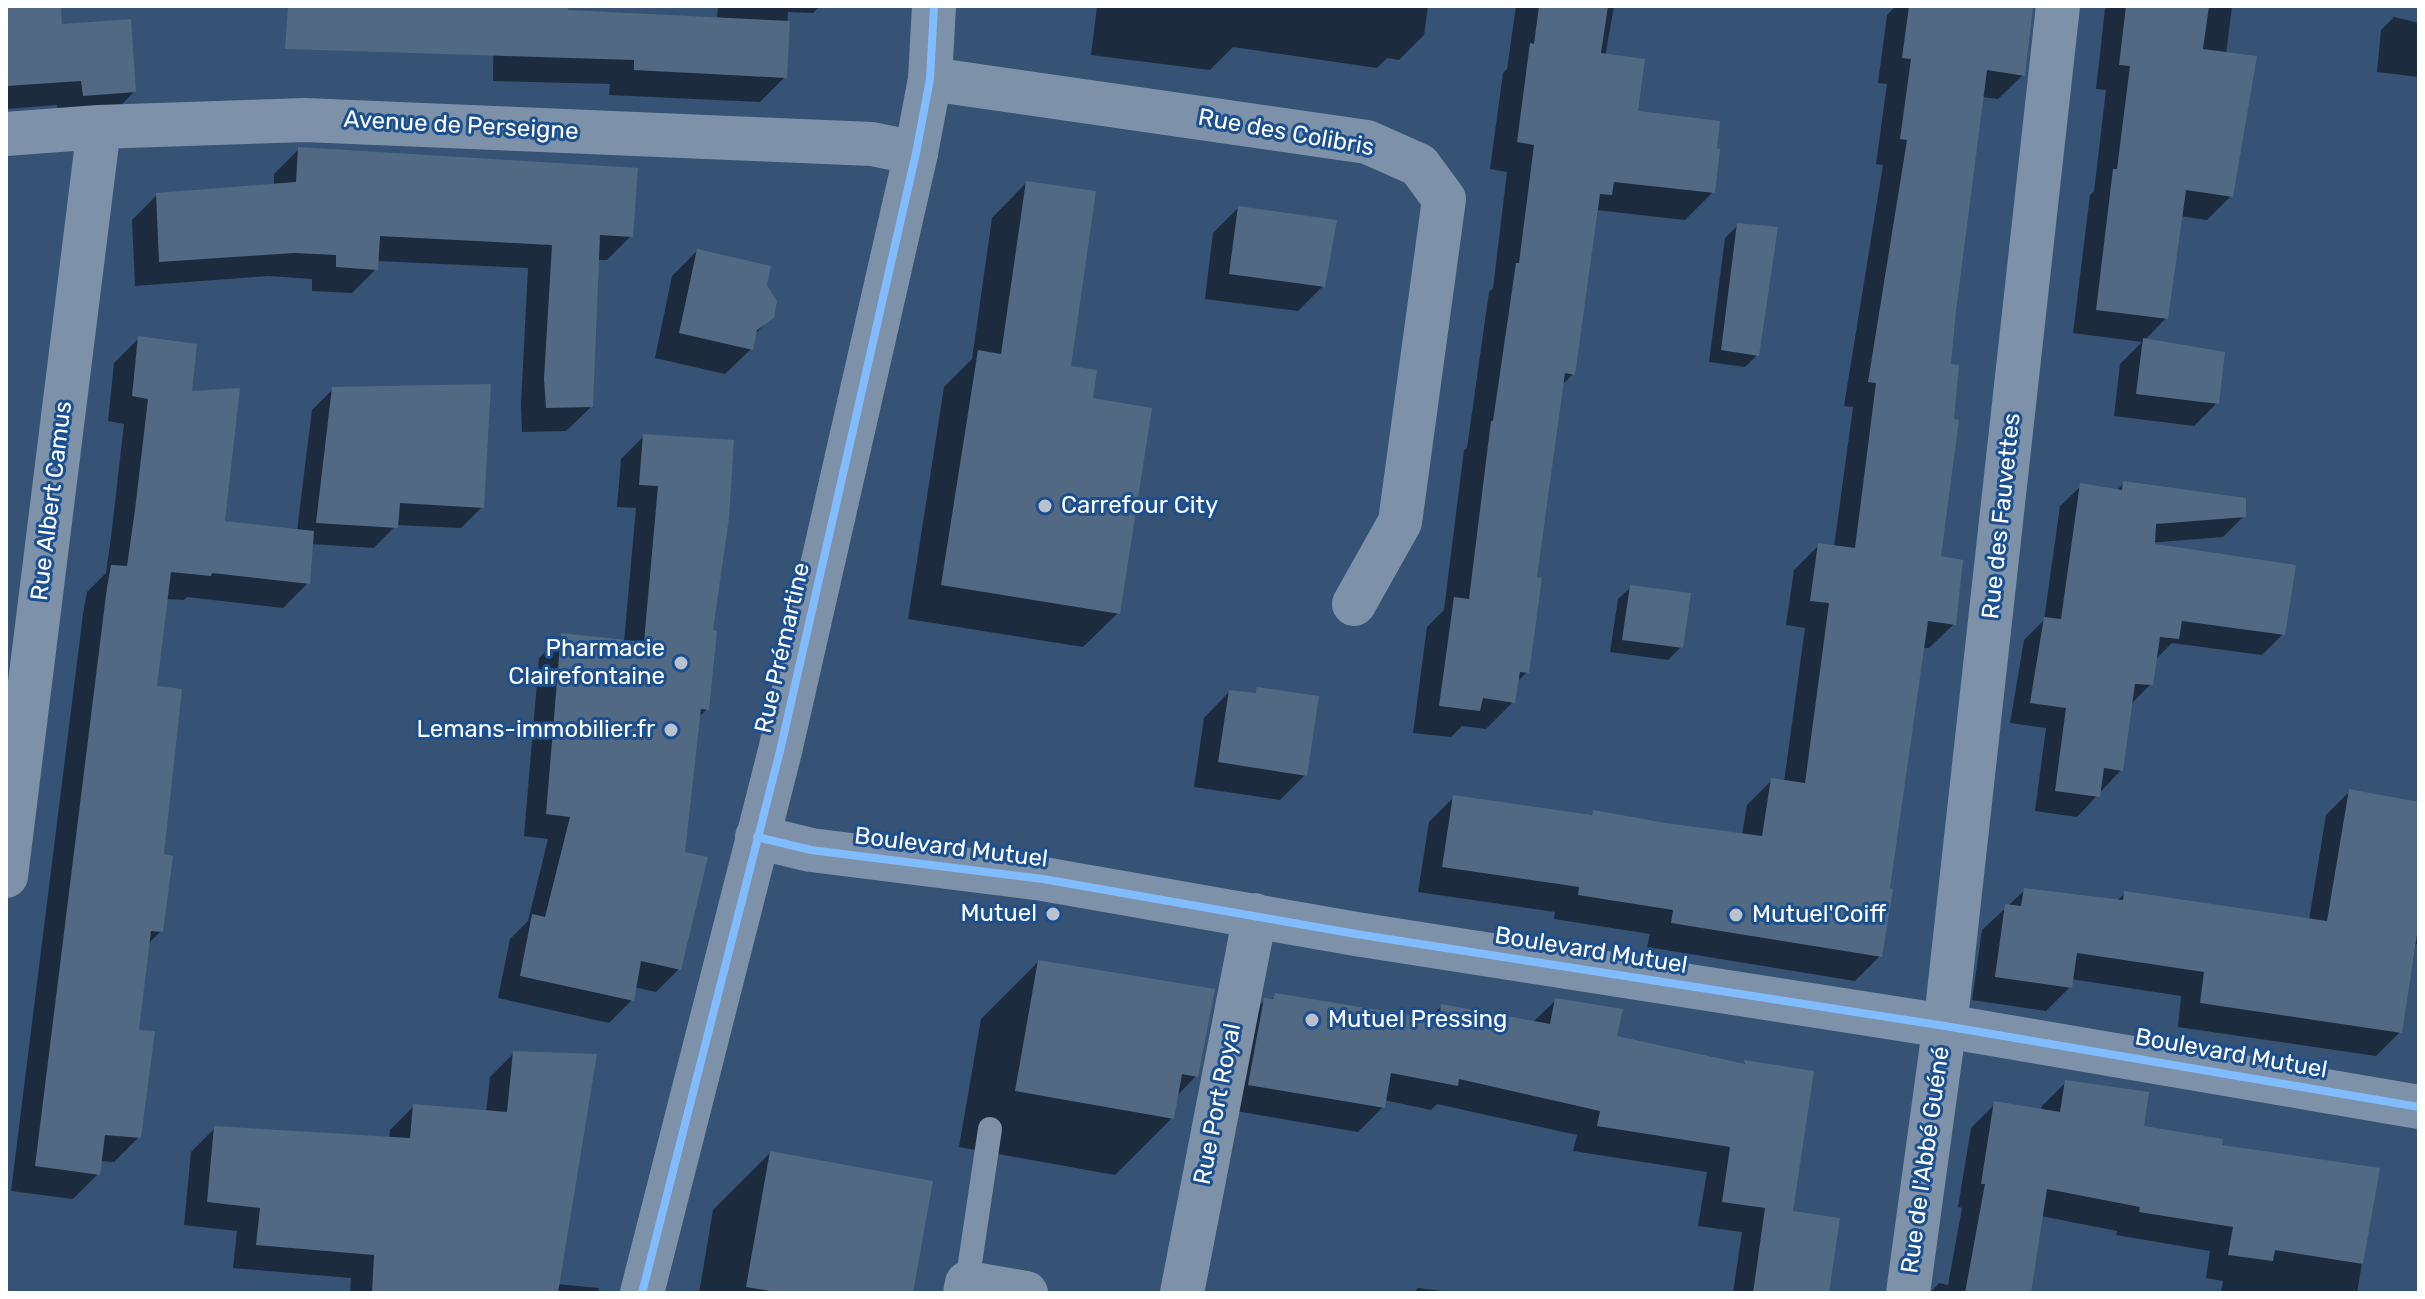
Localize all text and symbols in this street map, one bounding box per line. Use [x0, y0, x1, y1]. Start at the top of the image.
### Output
street label: Rue des Colibris [1196, 103, 1376, 163]
street label: Avenue de Perseigne [343, 105, 579, 147]
street label: Rue Albert Camus [25, 400, 79, 602]
street label: Rue des Fauvettes [1977, 412, 2027, 620]
place label: Carrefour City [1061, 492, 1218, 520]
marker: Carrefour City [1036, 497, 1054, 515]
street label: Rue Prémartine [749, 560, 817, 736]
place label: Pharmacie Clairefontaine [508, 635, 665, 691]
marker: Pharmacie Clairefontaine [672, 654, 690, 672]
place label: Lemans-immobilier.fr [416, 716, 655, 744]
marker: Lemans-immobilier.fr [662, 721, 680, 739]
street label: Boulevard Mutuel [853, 822, 1049, 874]
place label: Mutuel [960, 900, 1037, 928]
place label: Mutuel'Coiff [1752, 901, 1886, 929]
marker: Mutuel [1044, 905, 1062, 923]
marker: Mutuel'Coiff [1727, 906, 1745, 924]
street label: Boulevard Mutuel [1493, 922, 1689, 980]
place label: Mutuel Pressing [1328, 1006, 1507, 1034]
marker: Mutuel Pressing [1303, 1011, 1321, 1029]
street label: Rue Port Royal [1188, 1021, 1248, 1187]
street label: Boulevard Mutuel [2133, 1023, 2329, 1085]
street label: Rue de l'Abbé Guéné [1896, 1045, 1956, 1275]

